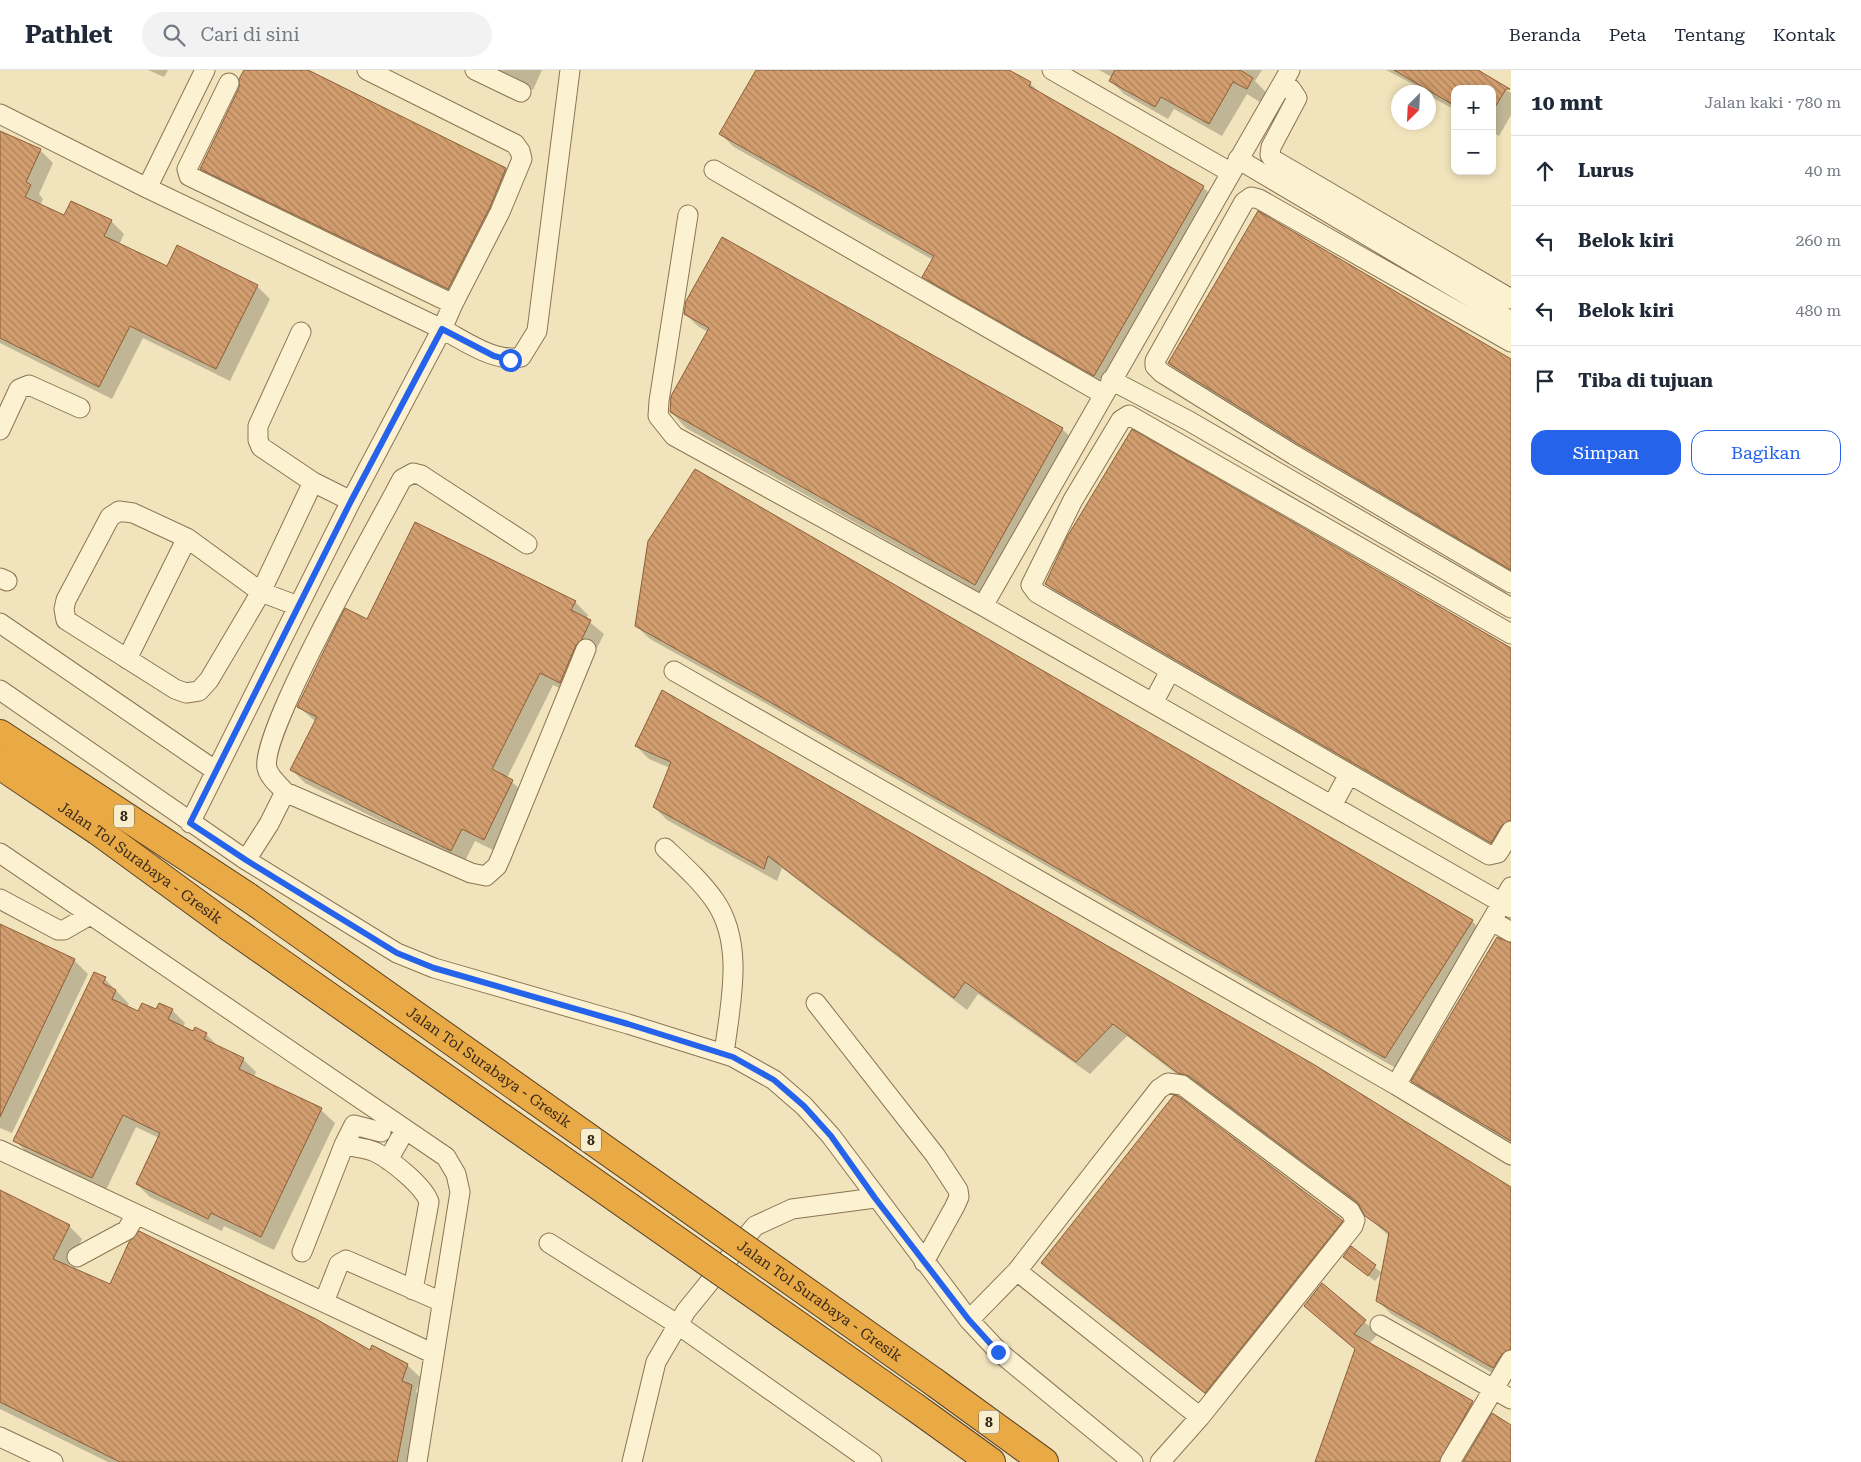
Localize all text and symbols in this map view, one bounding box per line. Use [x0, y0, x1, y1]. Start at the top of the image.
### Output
search box [142, 12, 492, 57]
text: Pathlet [25, 21, 112, 49]
icon: search [160, 21, 188, 49]
text: Cari di sini [200, 23, 300, 46]
text: Beranda [1509, 24, 1581, 45]
text: Peta [1609, 24, 1646, 45]
text: Tentang [1674, 24, 1745, 45]
text: Kontak [1773, 24, 1836, 45]
north arrow [1391, 85, 1436, 130]
map controls [1451, 85, 1496, 175]
button: + [1451, 85, 1496, 130]
text: 10 mnt [1531, 91, 1603, 115]
text: Jalan kaki · 780 m [1705, 93, 1841, 112]
button: − [1451, 130, 1496, 175]
icon: ahead [1531, 157, 1559, 185]
text: Lurus [1578, 159, 1634, 182]
text: 40 m [1804, 161, 1841, 180]
icon: left [1531, 227, 1559, 255]
text: Belok kiri [1578, 229, 1674, 252]
text: 260 m [1795, 231, 1841, 250]
icon: left [1531, 297, 1559, 325]
text: Belok kiri [1578, 299, 1674, 322]
text: 480 m [1795, 301, 1841, 320]
route start [499, 349, 522, 372]
icon: arrive [1531, 367, 1559, 395]
text: Tiba di tujuan [1578, 369, 1713, 392]
button: Simpan [1531, 430, 1681, 475]
button: Bagikan [1691, 430, 1841, 475]
street label: Jalan Tol Surabaya - Gresik [55, 798, 226, 928]
road number: 8 [114, 804, 134, 828]
street label: Jalan Tol Surabaya - Gresik [403, 1003, 575, 1132]
road number: 8 [581, 1128, 601, 1152]
street label: Jalan Tol Surabaya - Gresik [734, 1237, 906, 1366]
route end [987, 1341, 1010, 1364]
road number: 8 [979, 1410, 999, 1434]

